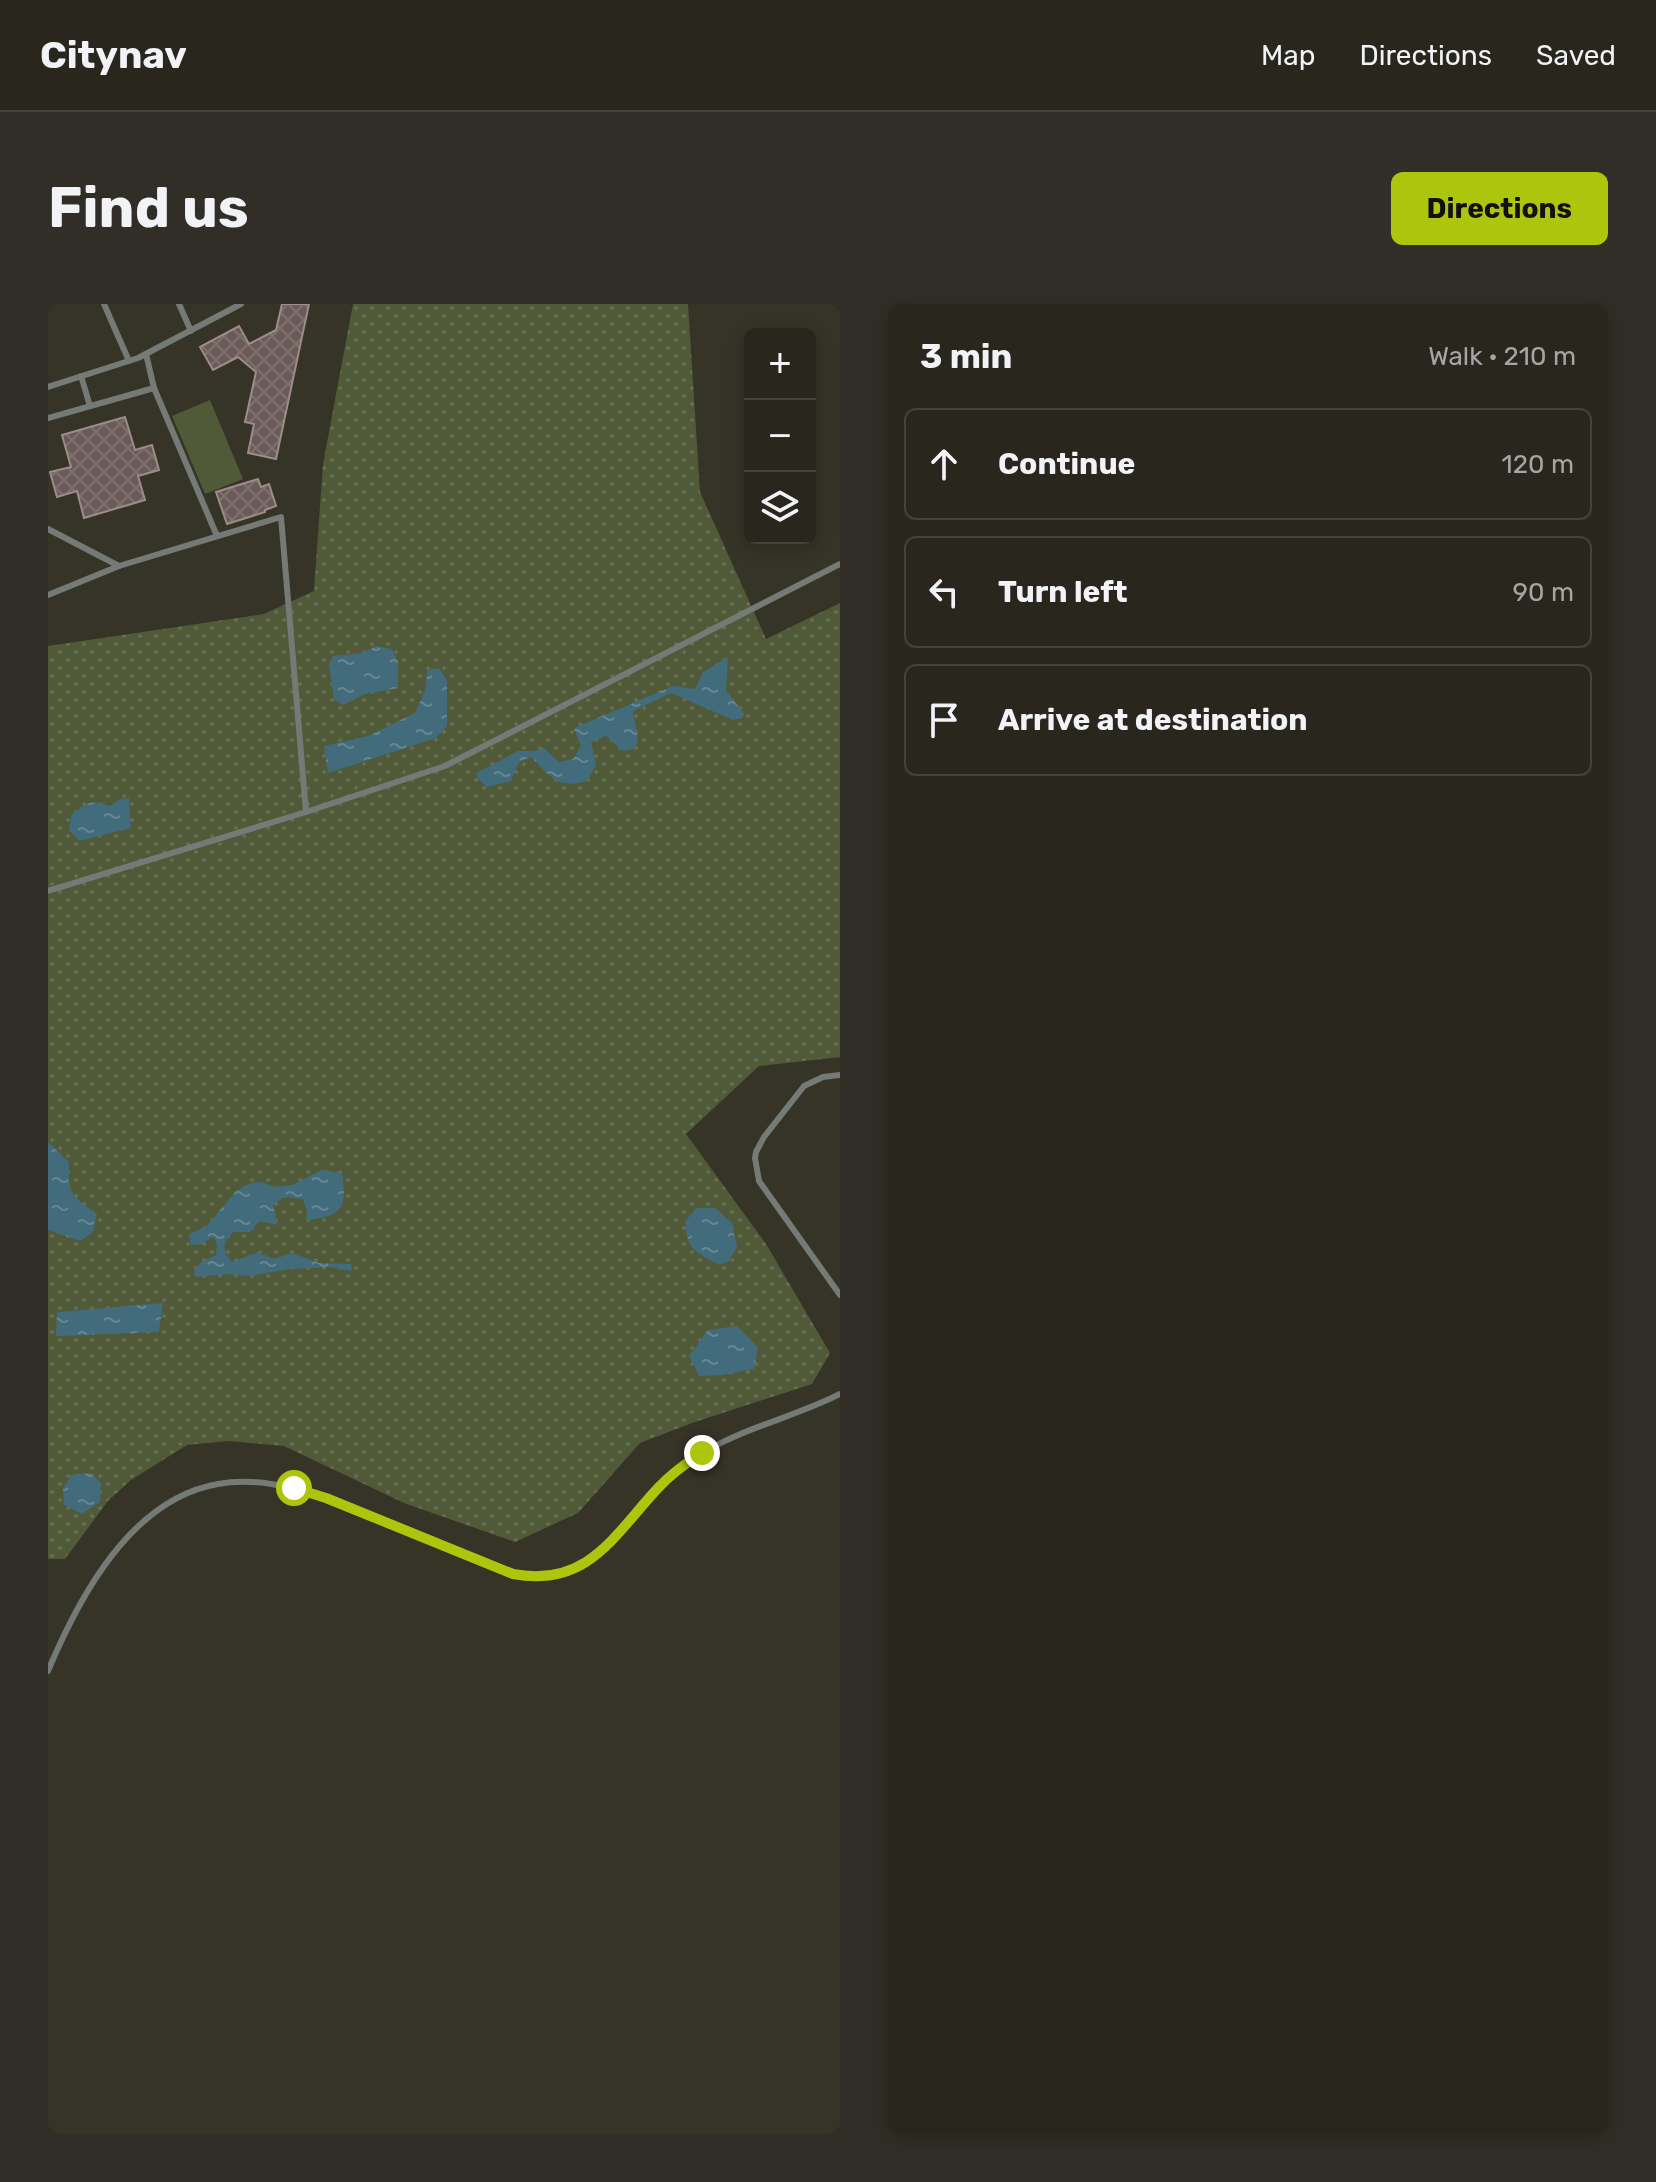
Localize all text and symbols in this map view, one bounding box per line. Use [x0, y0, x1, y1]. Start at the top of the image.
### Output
text: Citynav [40, 32, 187, 78]
text: Map [1261, 39, 1315, 72]
text: Directions [1359, 39, 1492, 72]
text: Saved [1536, 39, 1616, 72]
button: Directions [1391, 172, 1608, 245]
text: Find us [48, 175, 249, 241]
map controls [744, 328, 816, 544]
button: + [744, 328, 816, 400]
text: 3 min [920, 336, 1012, 377]
text: Walk · 210 m [1428, 341, 1576, 372]
button: − [744, 400, 816, 472]
icon: ahead [922, 442, 966, 486]
text: Continue [998, 446, 1135, 482]
text: 120 m [1502, 449, 1574, 480]
button: layers [744, 472, 816, 544]
icon: left [922, 570, 966, 614]
text: Turn left [998, 574, 1128, 610]
text: 90 m [1513, 577, 1574, 608]
icon: arrive [922, 698, 966, 742]
text: Arrive at destination [998, 702, 1308, 738]
route end [684, 1435, 720, 1471]
route start [276, 1470, 312, 1506]

